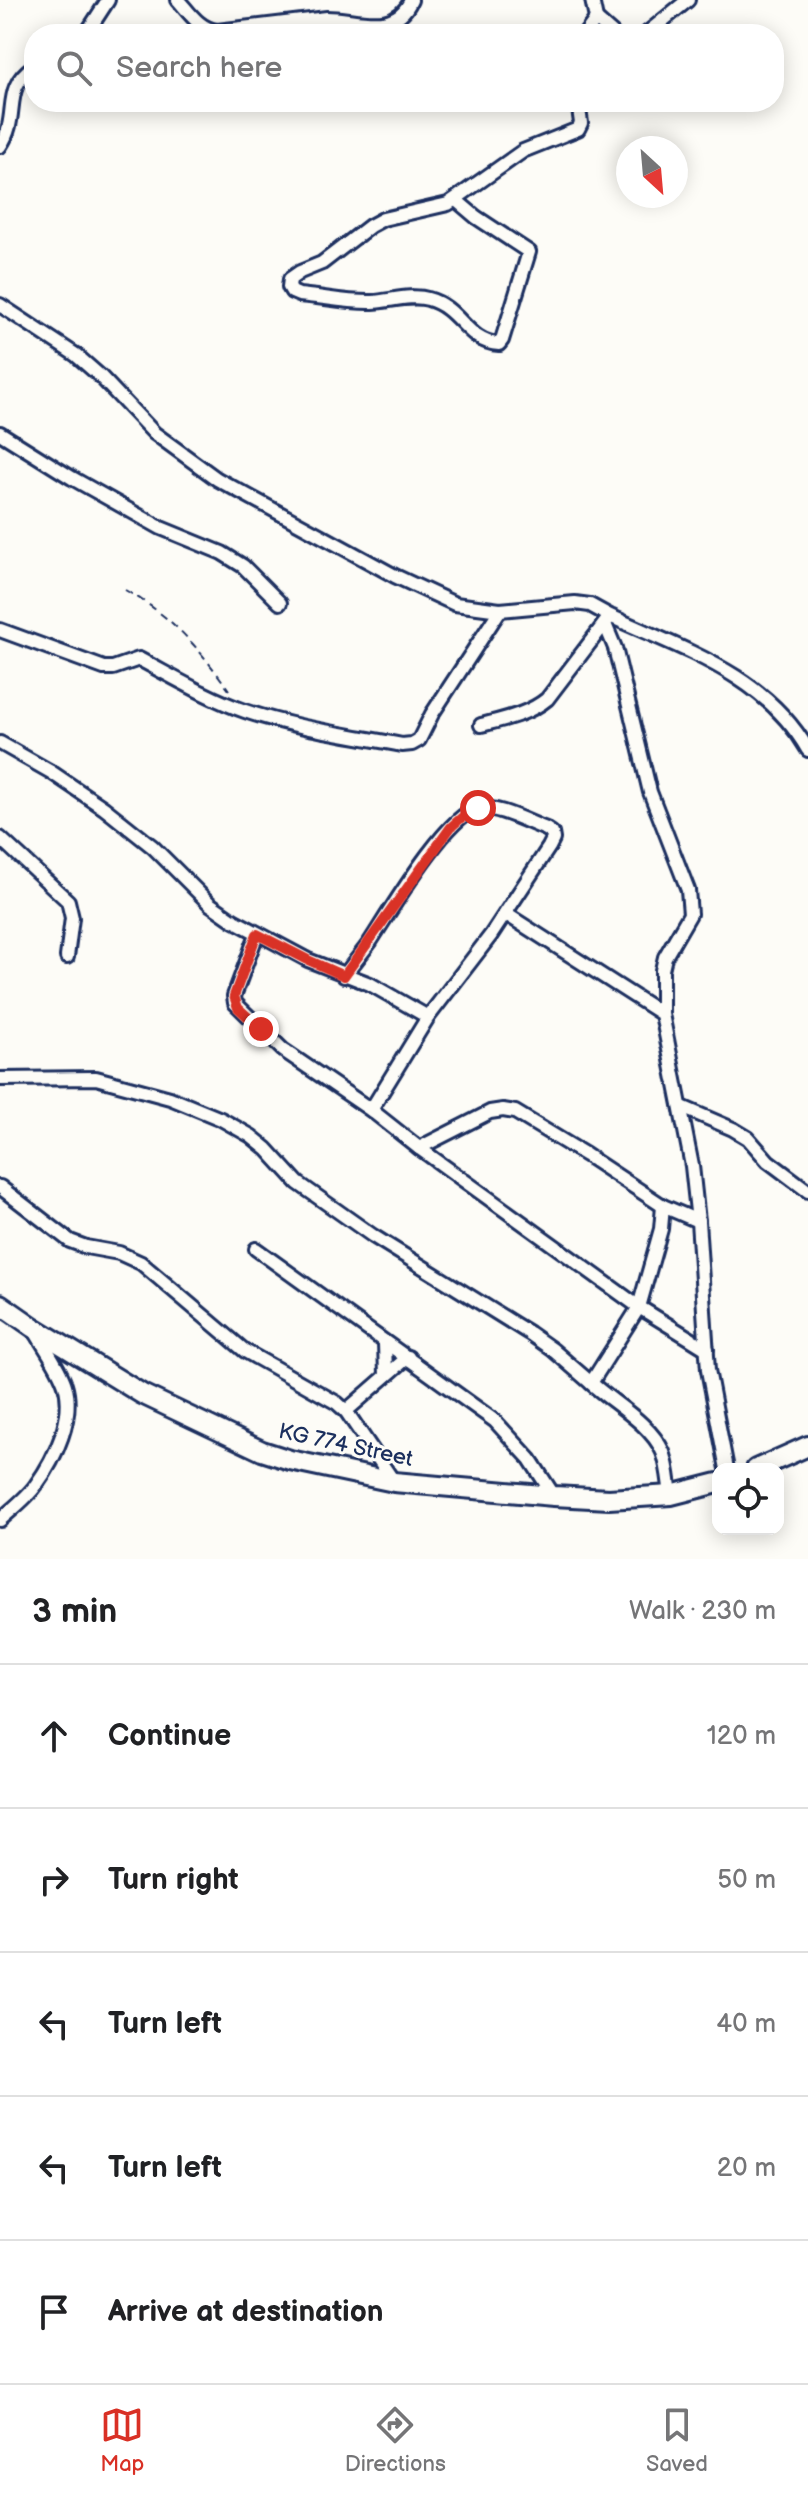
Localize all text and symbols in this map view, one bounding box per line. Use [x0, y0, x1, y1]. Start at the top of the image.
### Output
search box [24, 24, 784, 112]
icon: search [52, 46, 96, 90]
text: Search here [116, 50, 282, 86]
north arrow [616, 136, 688, 208]
route start [460, 790, 496, 826]
route end [243, 1011, 279, 1047]
street label: KG 774 Street [276, 1418, 416, 1473]
map controls [712, 1463, 784, 1535]
button: locate [712, 1463, 784, 1535]
text: 3 min [32, 1591, 117, 1632]
text: Walk · 230 m [629, 1596, 776, 1627]
icon: ahead [32, 1714, 76, 1758]
text: Continue [108, 1718, 231, 1754]
text: 120 m [707, 1721, 776, 1752]
icon: right [32, 1858, 76, 1902]
text: Turn right [108, 1862, 239, 1898]
text: 50 m [717, 1865, 776, 1896]
icon: left [32, 2002, 76, 2046]
text: Turn left [108, 2006, 222, 2042]
text: 40 m [716, 2009, 776, 2040]
icon: left [32, 2146, 76, 2190]
text: Turn left [108, 2150, 222, 2186]
text: 20 m [717, 2153, 776, 2184]
icon: arrive [32, 2290, 76, 2334]
text: Arrive at destination [108, 2294, 384, 2330]
tab: Map [100, 2403, 144, 2478]
tab: Directions [345, 2403, 446, 2478]
tab: Saved [646, 2403, 708, 2478]

